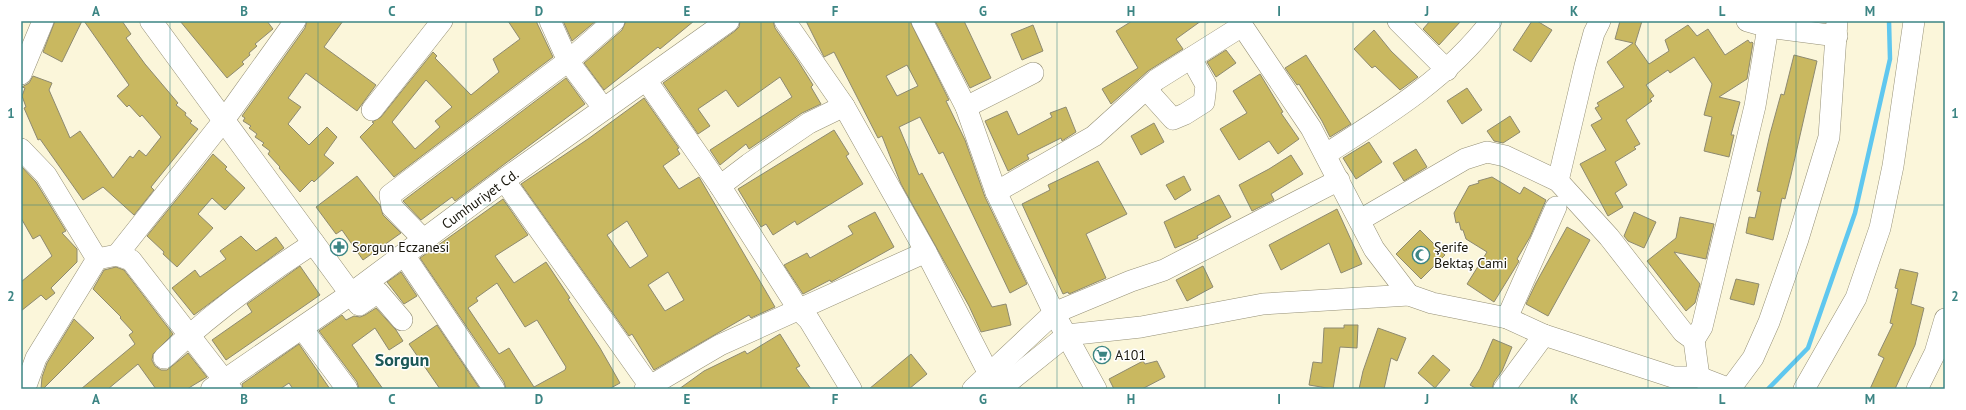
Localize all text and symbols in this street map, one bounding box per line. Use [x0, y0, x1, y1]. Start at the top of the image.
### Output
text: A [92, 3, 100, 20]
text: B [240, 3, 248, 20]
text: C [388, 3, 396, 20]
text: D [535, 3, 543, 20]
text: E [684, 3, 691, 20]
text: F [832, 3, 839, 20]
text: G [979, 3, 987, 20]
text: H [1127, 3, 1135, 20]
text: I [1277, 3, 1281, 20]
text: J [1424, 3, 1429, 20]
text: K [1570, 3, 1578, 20]
text: L [1719, 3, 1726, 20]
text: M [1865, 3, 1875, 20]
text: 1 [7, 105, 15, 122]
text: 1 [1951, 105, 1959, 122]
street label: Cumhuriyet Cd. [438, 165, 522, 233]
pharmacy icon: Sorgun Eczanesi [329, 237, 349, 257]
place label: Sorgun Eczanesi [352, 238, 449, 256]
place label: Şerife Bektaş Cami [1434, 238, 1507, 272]
mosque icon: Şerife Bektaş Cami [1411, 245, 1431, 265]
text: 2 [7, 288, 15, 305]
text: 2 [1951, 288, 1959, 305]
supermarket icon: A101 [1092, 345, 1112, 365]
place label: A101 [1115, 346, 1146, 364]
district label: Sorgun [375, 348, 429, 371]
text: A [92, 391, 100, 408]
text: B [240, 391, 248, 408]
text: C [388, 391, 396, 408]
text: D [535, 391, 543, 408]
text: E [684, 391, 691, 408]
text: F [832, 391, 839, 408]
text: G [979, 391, 987, 408]
text: H [1127, 391, 1135, 408]
text: I [1277, 391, 1281, 408]
text: J [1424, 391, 1429, 408]
text: K [1570, 391, 1578, 408]
text: L [1719, 391, 1726, 408]
text: M [1865, 391, 1875, 408]

